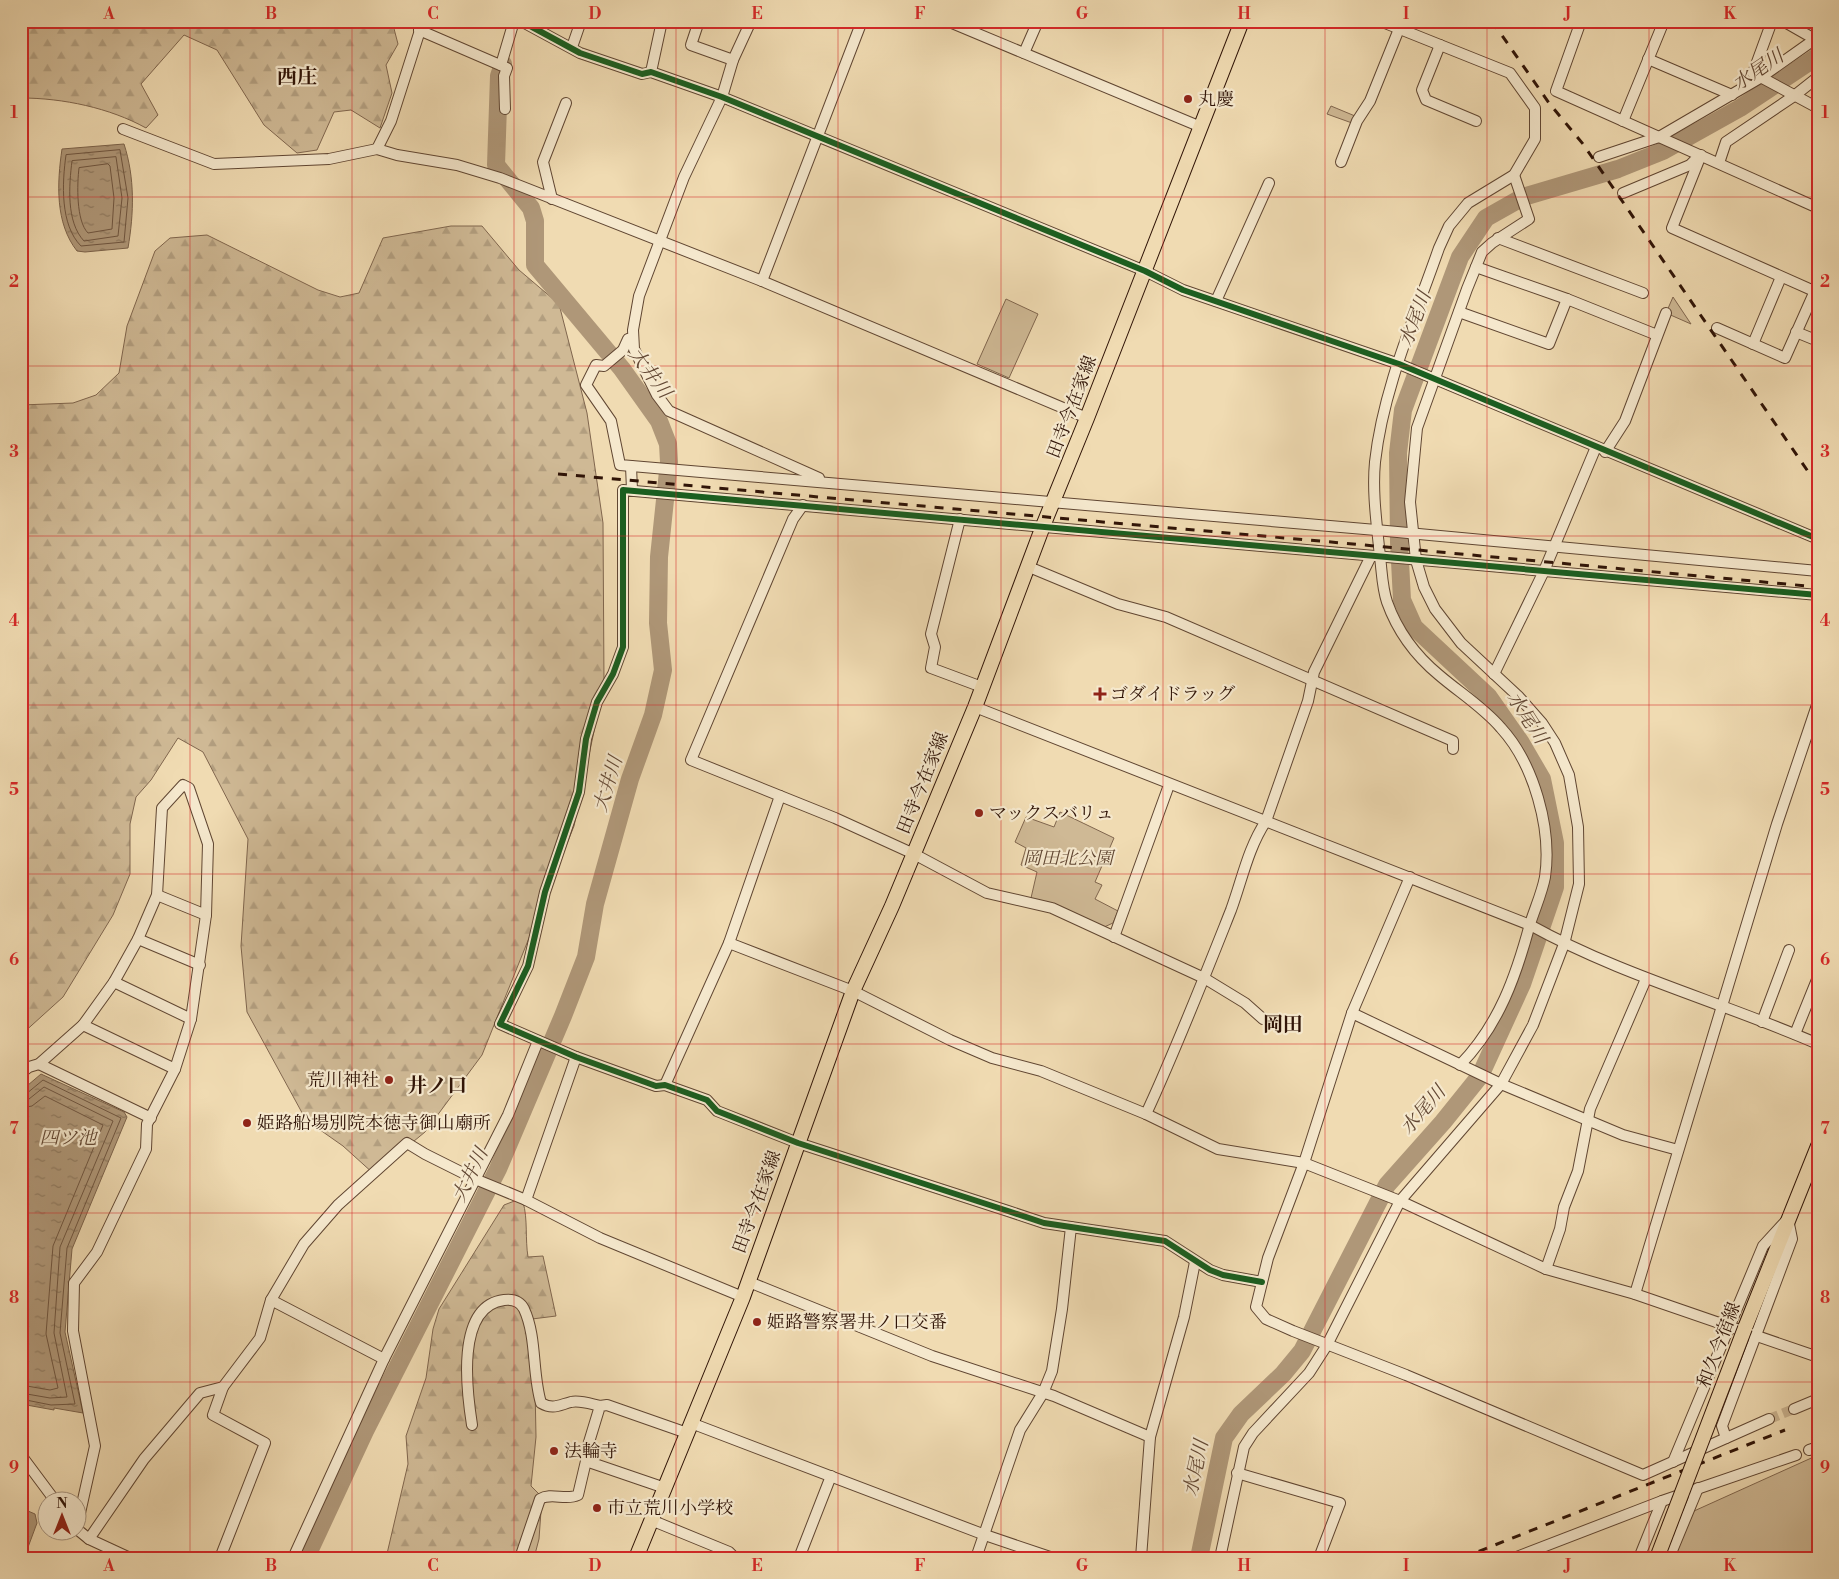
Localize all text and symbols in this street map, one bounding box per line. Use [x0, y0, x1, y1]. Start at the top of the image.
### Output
text: A [102, 4, 115, 24]
text: B [265, 4, 277, 24]
text: C [427, 4, 439, 24]
text: D [589, 4, 602, 24]
text: E [751, 4, 763, 24]
text: F [914, 4, 926, 24]
text: G [1076, 4, 1089, 24]
text: H [1237, 4, 1251, 24]
text: I [1403, 4, 1409, 24]
text: J [1563, 4, 1571, 24]
text: K [1724, 4, 1738, 24]
water label: 水尾川 [1728, 43, 1790, 96]
district label: 西庄 [277, 65, 317, 90]
place label: 丸慶 [1198, 88, 1234, 111]
marker: 丸慶 [1182, 93, 1194, 105]
text: 1 [10, 103, 18, 123]
text: 1 [1821, 103, 1829, 123]
text: 2 [9, 272, 19, 292]
text: 2 [1820, 272, 1830, 292]
water label: 水尾川 [1394, 286, 1437, 350]
water label: 大井川 [623, 343, 678, 405]
street label: 田寺今在家線 [1042, 352, 1102, 462]
text: 3 [9, 442, 19, 462]
text: 3 [1820, 442, 1830, 462]
text: 4 [9, 611, 20, 631]
text: 4 [1820, 611, 1831, 631]
place label: ゴダイドラッグ [1110, 683, 1235, 706]
marker: ゴダイドラッグ [1094, 688, 1106, 700]
water label: 水尾川 [1501, 688, 1554, 750]
street label: 田寺今在家線 [892, 729, 954, 837]
water label: 大井川 [588, 751, 628, 815]
text: 5 [9, 780, 19, 800]
text: 5 [1820, 780, 1830, 800]
place label: マックスバリュ [989, 802, 1114, 825]
marker: マックスバリュ [973, 807, 985, 819]
park label: 岡田北公園 [1023, 847, 1116, 870]
text: 6 [9, 950, 19, 970]
text: 6 [1820, 950, 1830, 970]
district label: 岡田 [1263, 1013, 1303, 1038]
place label: 荒川神社 [307, 1069, 379, 1092]
marker: 荒川神社 [383, 1074, 395, 1086]
district label: 井ノ口 [407, 1074, 467, 1099]
water label: 水尾川 [1395, 1079, 1452, 1139]
place label: 姫路船場別院本徳寺御山廟所 [257, 1112, 491, 1135]
marker: 姫路船場別院本徳寺御山廟所 [241, 1117, 253, 1129]
text: 7 [9, 1119, 19, 1139]
text: 7 [1820, 1119, 1830, 1139]
water label: 四ツ池 [39, 1126, 98, 1150]
water label: 大井川 [447, 1142, 494, 1206]
street label: 田寺今在家線 [728, 1147, 786, 1257]
text: 8 [9, 1288, 19, 1308]
text: 8 [1820, 1288, 1830, 1308]
street label: 和久今宿線 [1692, 1299, 1746, 1391]
place label: 姫路警察署井ノ口交番 [767, 1311, 947, 1334]
marker: 姫路警察署井ノ口交番 [751, 1316, 763, 1328]
water label: 水尾川 [1178, 1436, 1214, 1498]
place label: 法輪寺 [564, 1440, 618, 1463]
marker: 法輪寺 [548, 1445, 560, 1457]
text: 9 [9, 1458, 19, 1478]
text: 9 [1820, 1458, 1830, 1478]
north arrow [38, 1492, 88, 1542]
text: N [56, 1495, 68, 1513]
place label: 市立荒川小学校 [607, 1497, 733, 1520]
marker: 市立荒川小学校 [591, 1502, 603, 1514]
text: A [102, 1556, 115, 1576]
text: B [265, 1556, 277, 1576]
text: C [427, 1556, 439, 1576]
text: D [589, 1556, 602, 1576]
text: E [751, 1556, 763, 1576]
text: F [914, 1556, 926, 1576]
text: G [1076, 1556, 1089, 1576]
text: H [1237, 1556, 1251, 1576]
text: I [1403, 1556, 1409, 1576]
text: J [1563, 1556, 1571, 1576]
text: K [1724, 1556, 1738, 1576]

